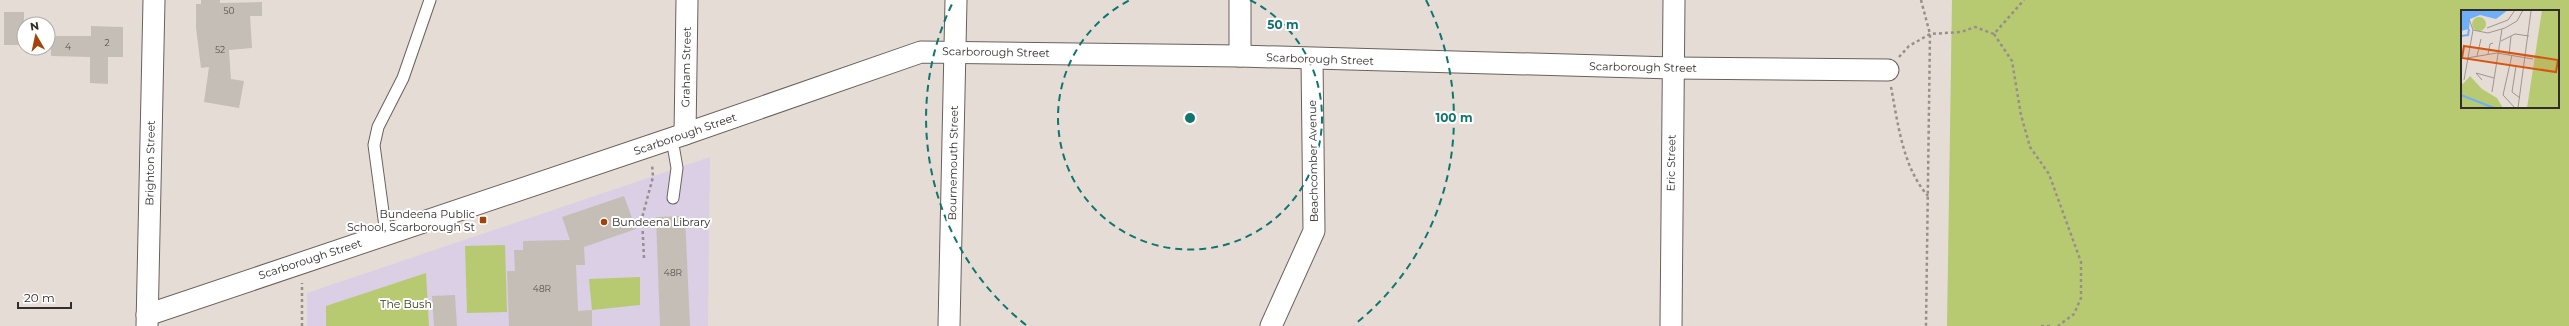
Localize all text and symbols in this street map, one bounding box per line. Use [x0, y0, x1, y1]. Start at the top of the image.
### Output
house number: 50 [223, 5, 235, 16]
inset map [2461, 10, 2559, 108]
north arrow [16, 16, 56, 56]
text: 50 m [1267, 17, 1299, 32]
text: N [29, 19, 40, 34]
street label: Graham Street [678, 26, 694, 107]
house number: 2 [104, 37, 110, 48]
house number: 4 [65, 41, 71, 52]
house number: 52 [215, 44, 225, 55]
street label: Scarborough Street [942, 44, 1051, 60]
street label: Scarborough Street [1266, 50, 1375, 68]
street label: Scarborough Street [1589, 59, 1698, 75]
street label: Beachcomber Avenue [1305, 99, 1321, 222]
street label: Bournemouth Street [945, 105, 961, 221]
street label: Scarborough Street [632, 110, 739, 158]
text: 100 m [1436, 110, 1472, 125]
centre of rings [1183, 111, 1197, 125]
street label: Brighton Street [142, 120, 158, 206]
street label: Eric Street [1664, 134, 1679, 192]
place label: Bundeena Public School, Scarborough St [347, 207, 476, 234]
marker: Bundeena Public School, Scarborough St [478, 215, 488, 225]
place label: Bundeena Library [612, 215, 710, 229]
marker: Bundeena Library [599, 217, 609, 227]
street label: Scarborough Street [257, 236, 364, 282]
house number: 48R [664, 267, 683, 278]
house number: 48R [533, 283, 552, 294]
scale bar [18, 284, 71, 310]
text: 20 m [24, 290, 55, 305]
park label: The Bush [380, 297, 432, 311]

